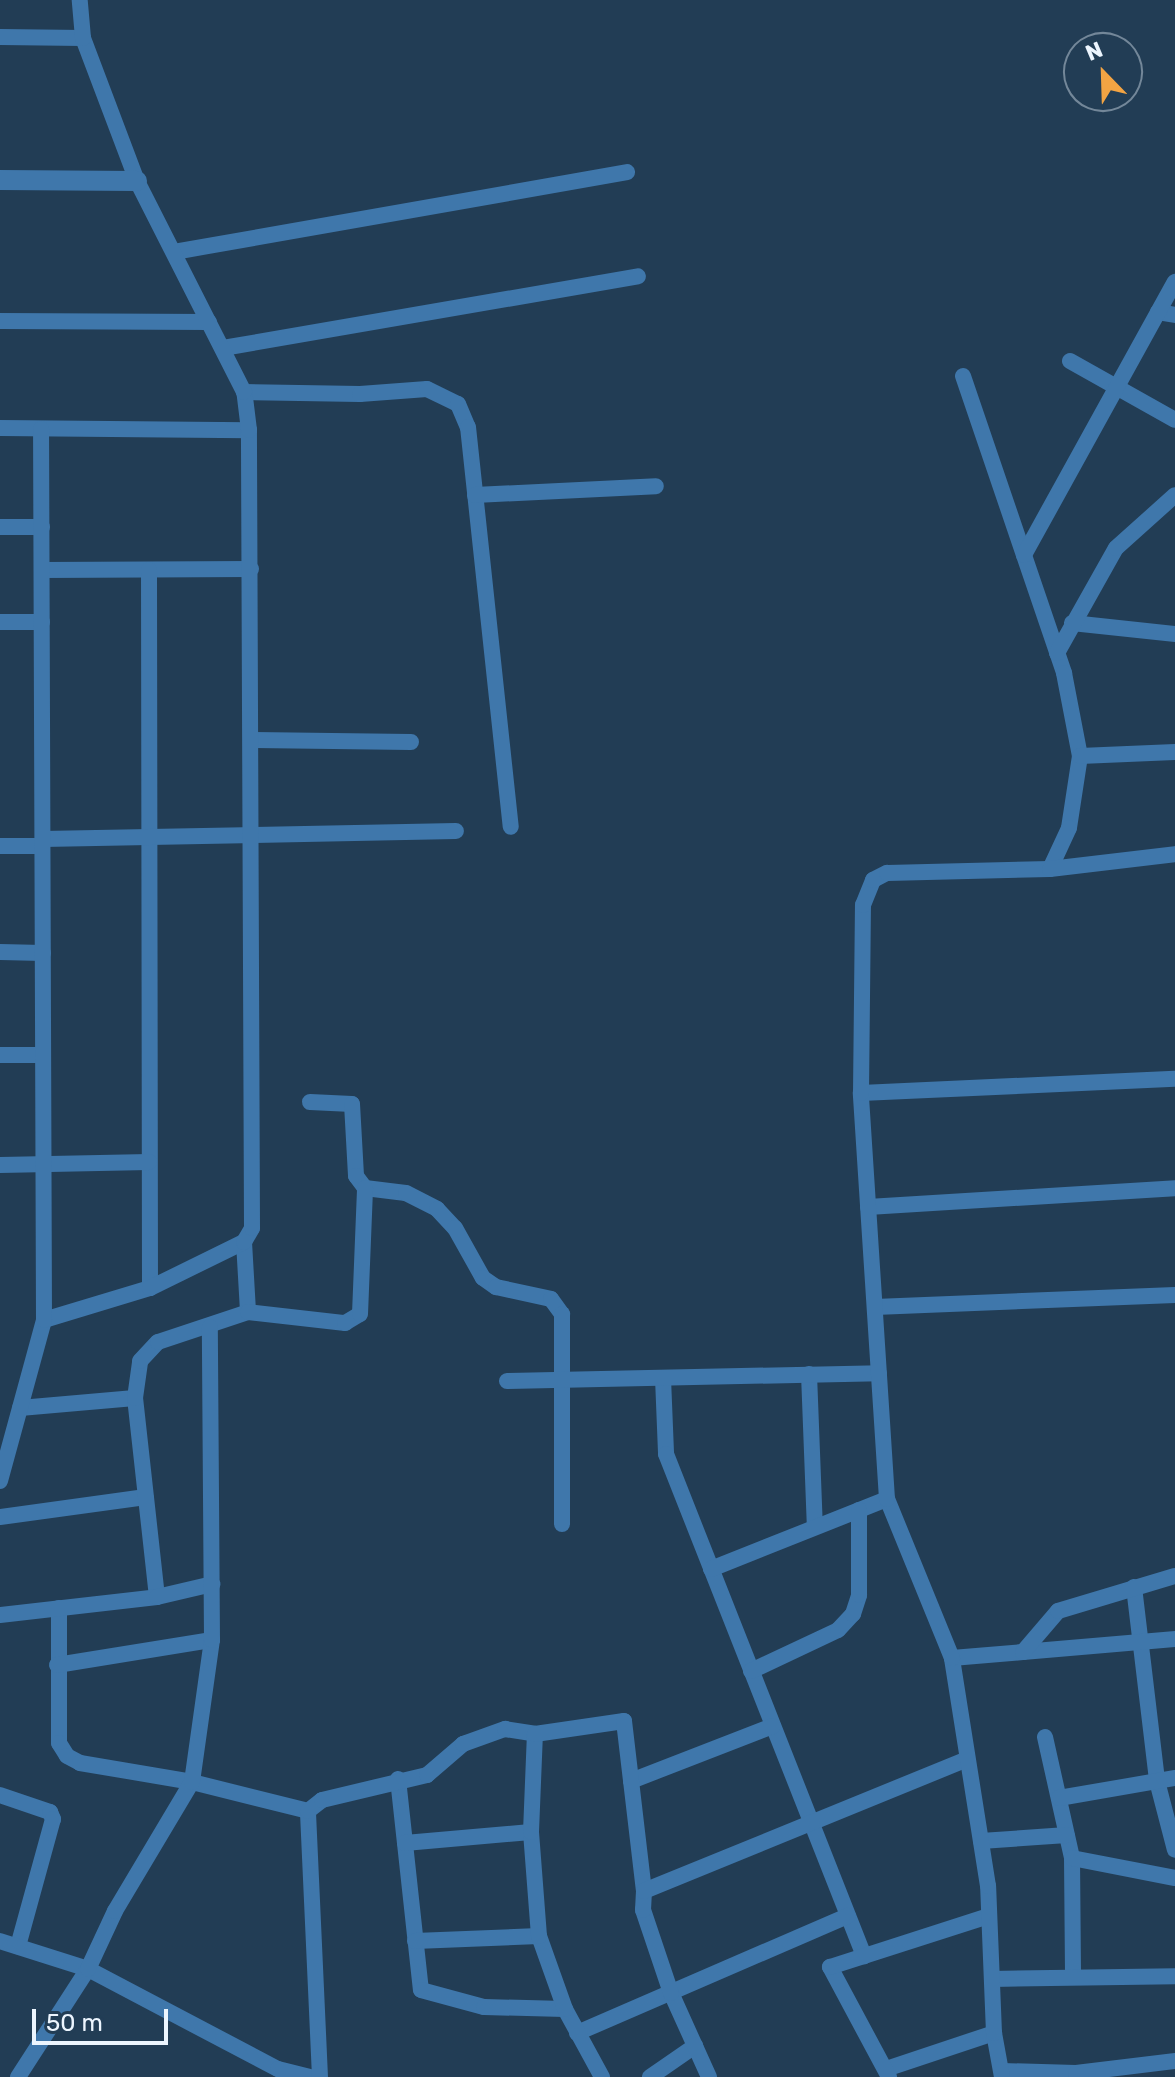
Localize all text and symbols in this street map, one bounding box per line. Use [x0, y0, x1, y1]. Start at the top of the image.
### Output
north arrow [1063, 32, 1143, 112]
text: N [1082, 36, 1107, 67]
scale bar [36, 1993, 172, 2043]
text: 50 m [46, 2009, 103, 2037]

